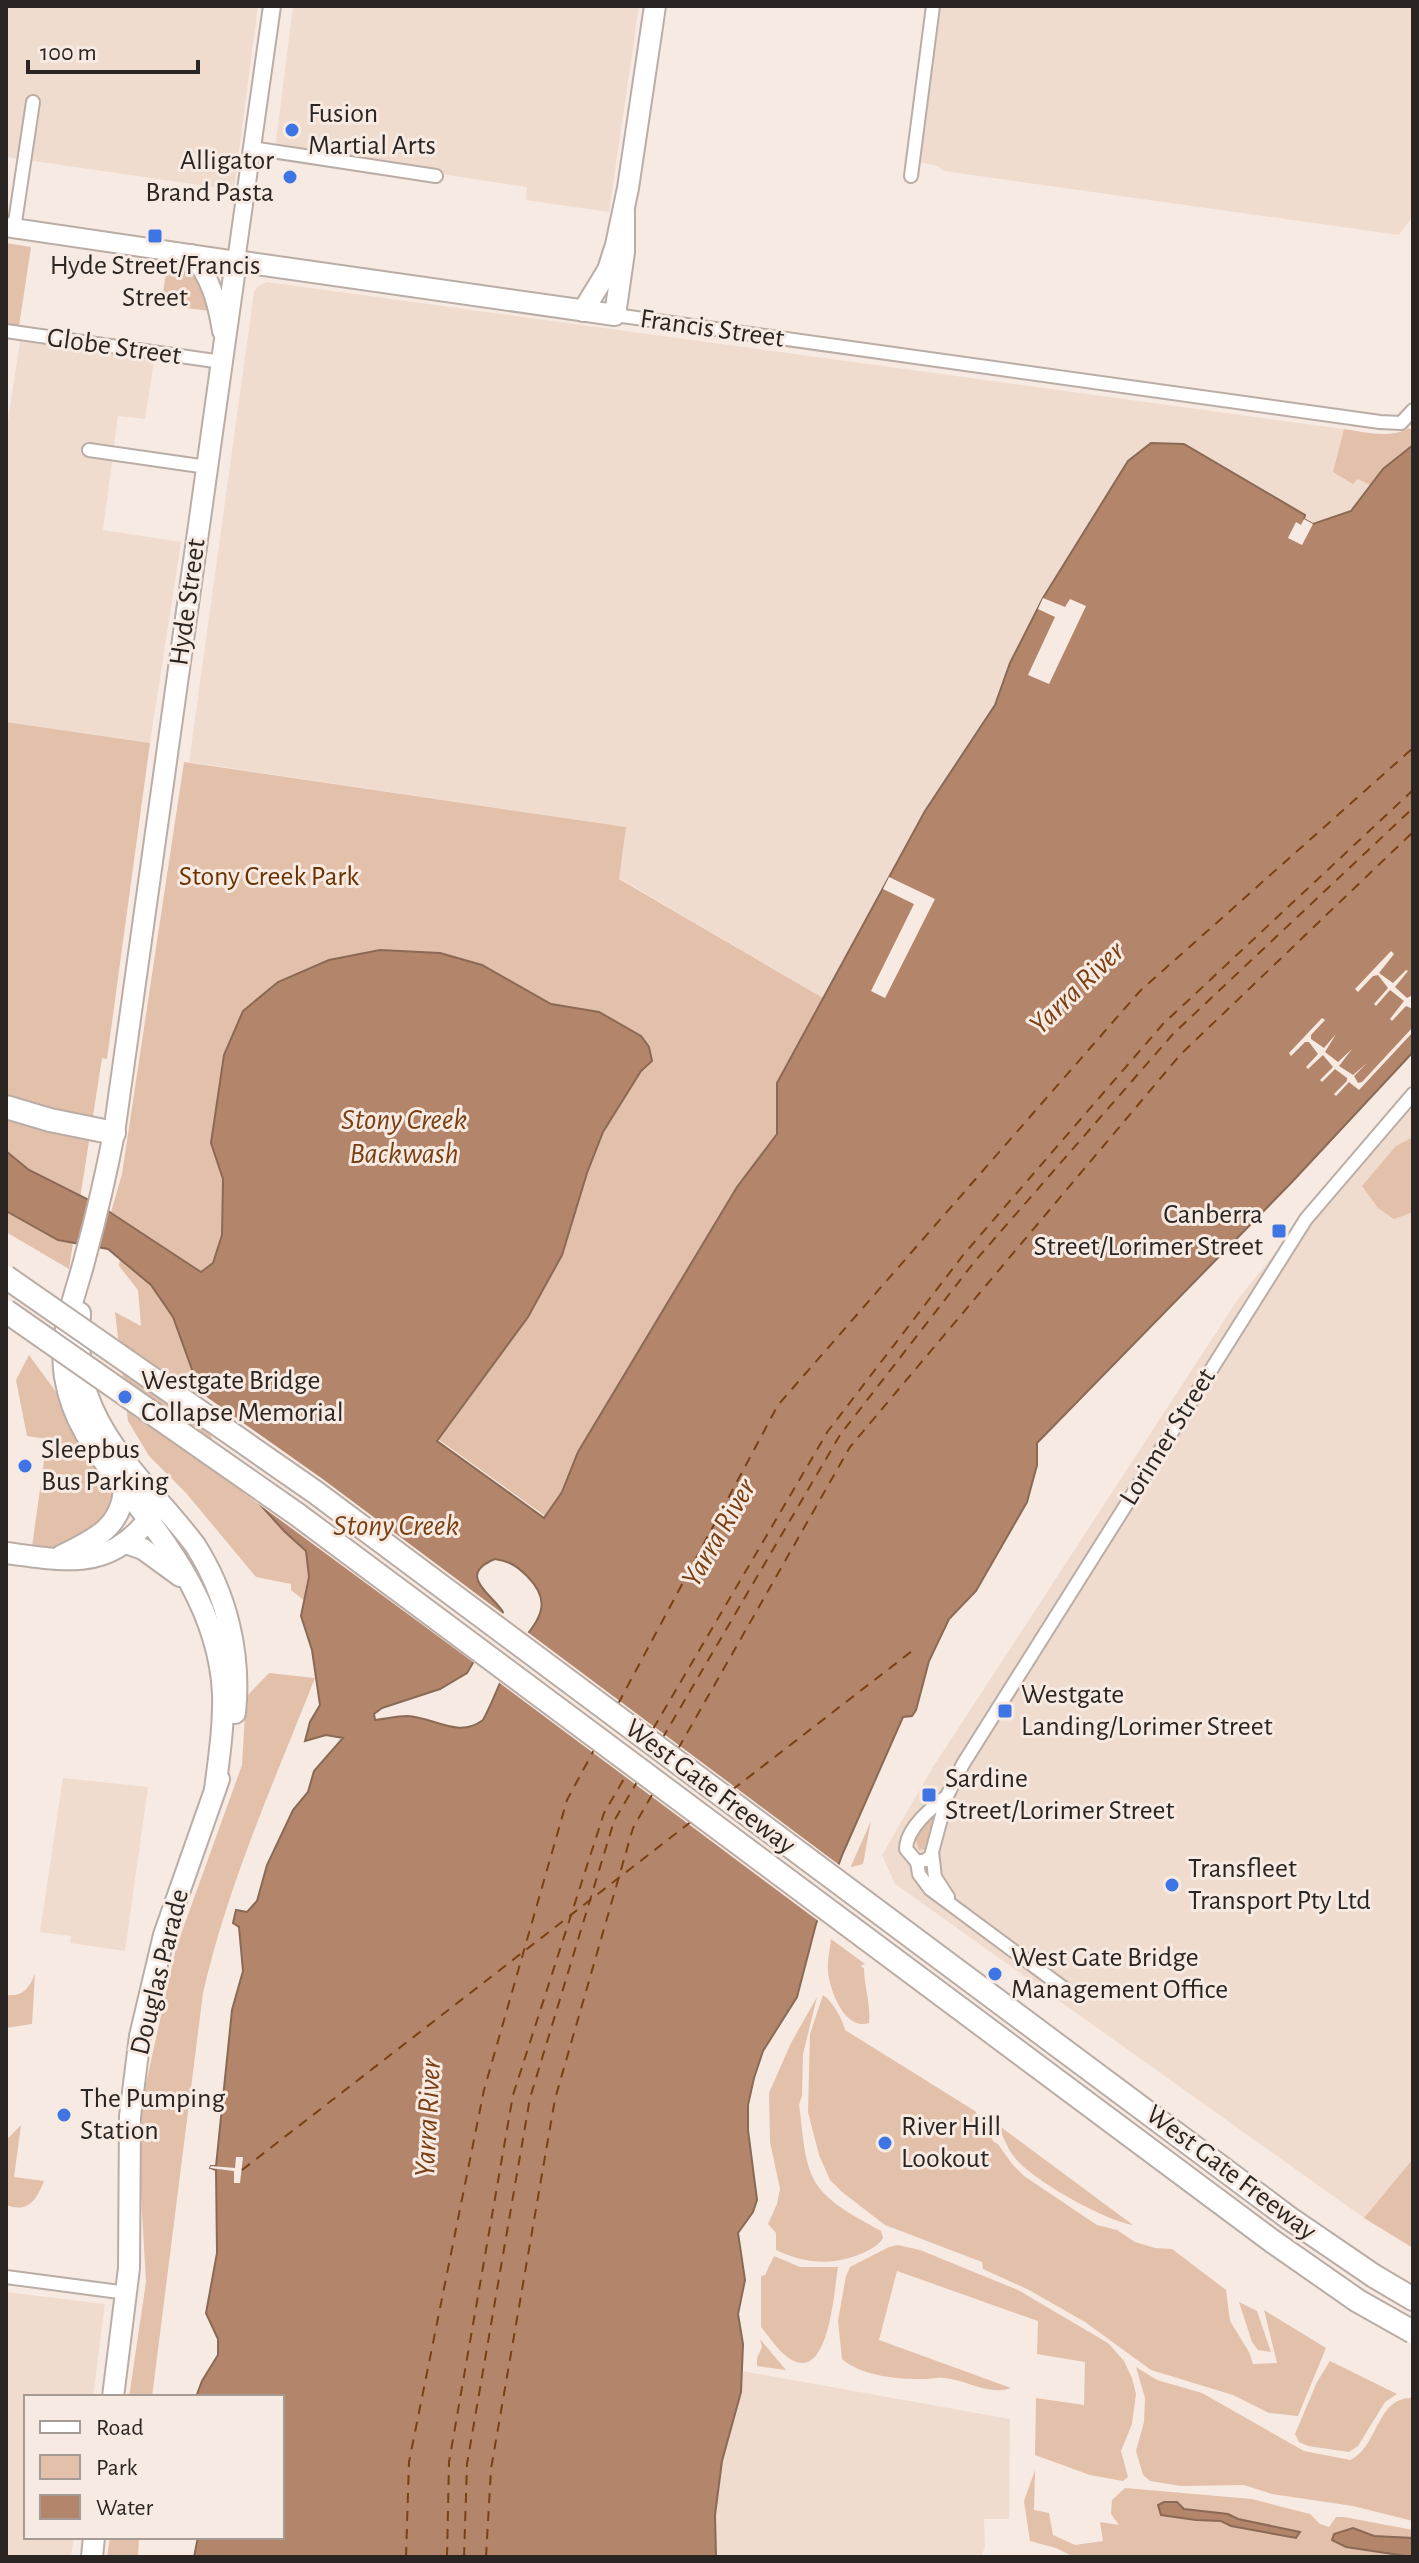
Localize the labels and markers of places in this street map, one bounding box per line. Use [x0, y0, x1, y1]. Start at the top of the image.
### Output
place label: Fusion Martial Arts [308, 100, 436, 160]
marker: Fusion Martial Arts [283, 121, 301, 139]
place label: Alligator Brand Pasta [145, 147, 274, 207]
marker: Alligator Brand Pasta [281, 168, 299, 186]
marker: Hyde Street/Francis Street [146, 227, 164, 245]
place label: Hyde Street/Francis Street [50, 252, 260, 312]
place label: Canberra Street/Lorimer Street [1034, 1201, 1263, 1261]
marker: Canberra Street/Lorimer Street [1270, 1222, 1288, 1240]
place label: Westgate Bridge Collapse Memorial [141, 1367, 344, 1427]
marker: Westgate Bridge Collapse Memorial [116, 1388, 134, 1406]
place label: Sleepbus Bus Parking [41, 1436, 169, 1496]
marker: Sleepbus Bus Parking [16, 1457, 34, 1475]
place label: Westgate Landing/Lorimer Street [1021, 1681, 1273, 1741]
marker: Westgate Landing/Lorimer Street [996, 1702, 1014, 1720]
place label: Sardine Street/Lorimer Street [945, 1765, 1174, 1825]
marker: Sardine Street/Lorimer Street [920, 1786, 938, 1804]
place label: Transfleet Transport Pty Ltd [1188, 1855, 1371, 1915]
marker: Transfleet Transport Pty Ltd [1163, 1876, 1181, 1894]
place label: West Gate Bridge Management Office [1011, 1944, 1228, 2004]
marker: West Gate Bridge Management Office [986, 1965, 1004, 1983]
place label: The Pumping Station [80, 2085, 226, 2145]
marker: The Pumping Station [55, 2106, 73, 2124]
place label: River Hill Lookout [901, 2113, 1001, 2173]
marker: River Hill Lookout [876, 2134, 894, 2152]

